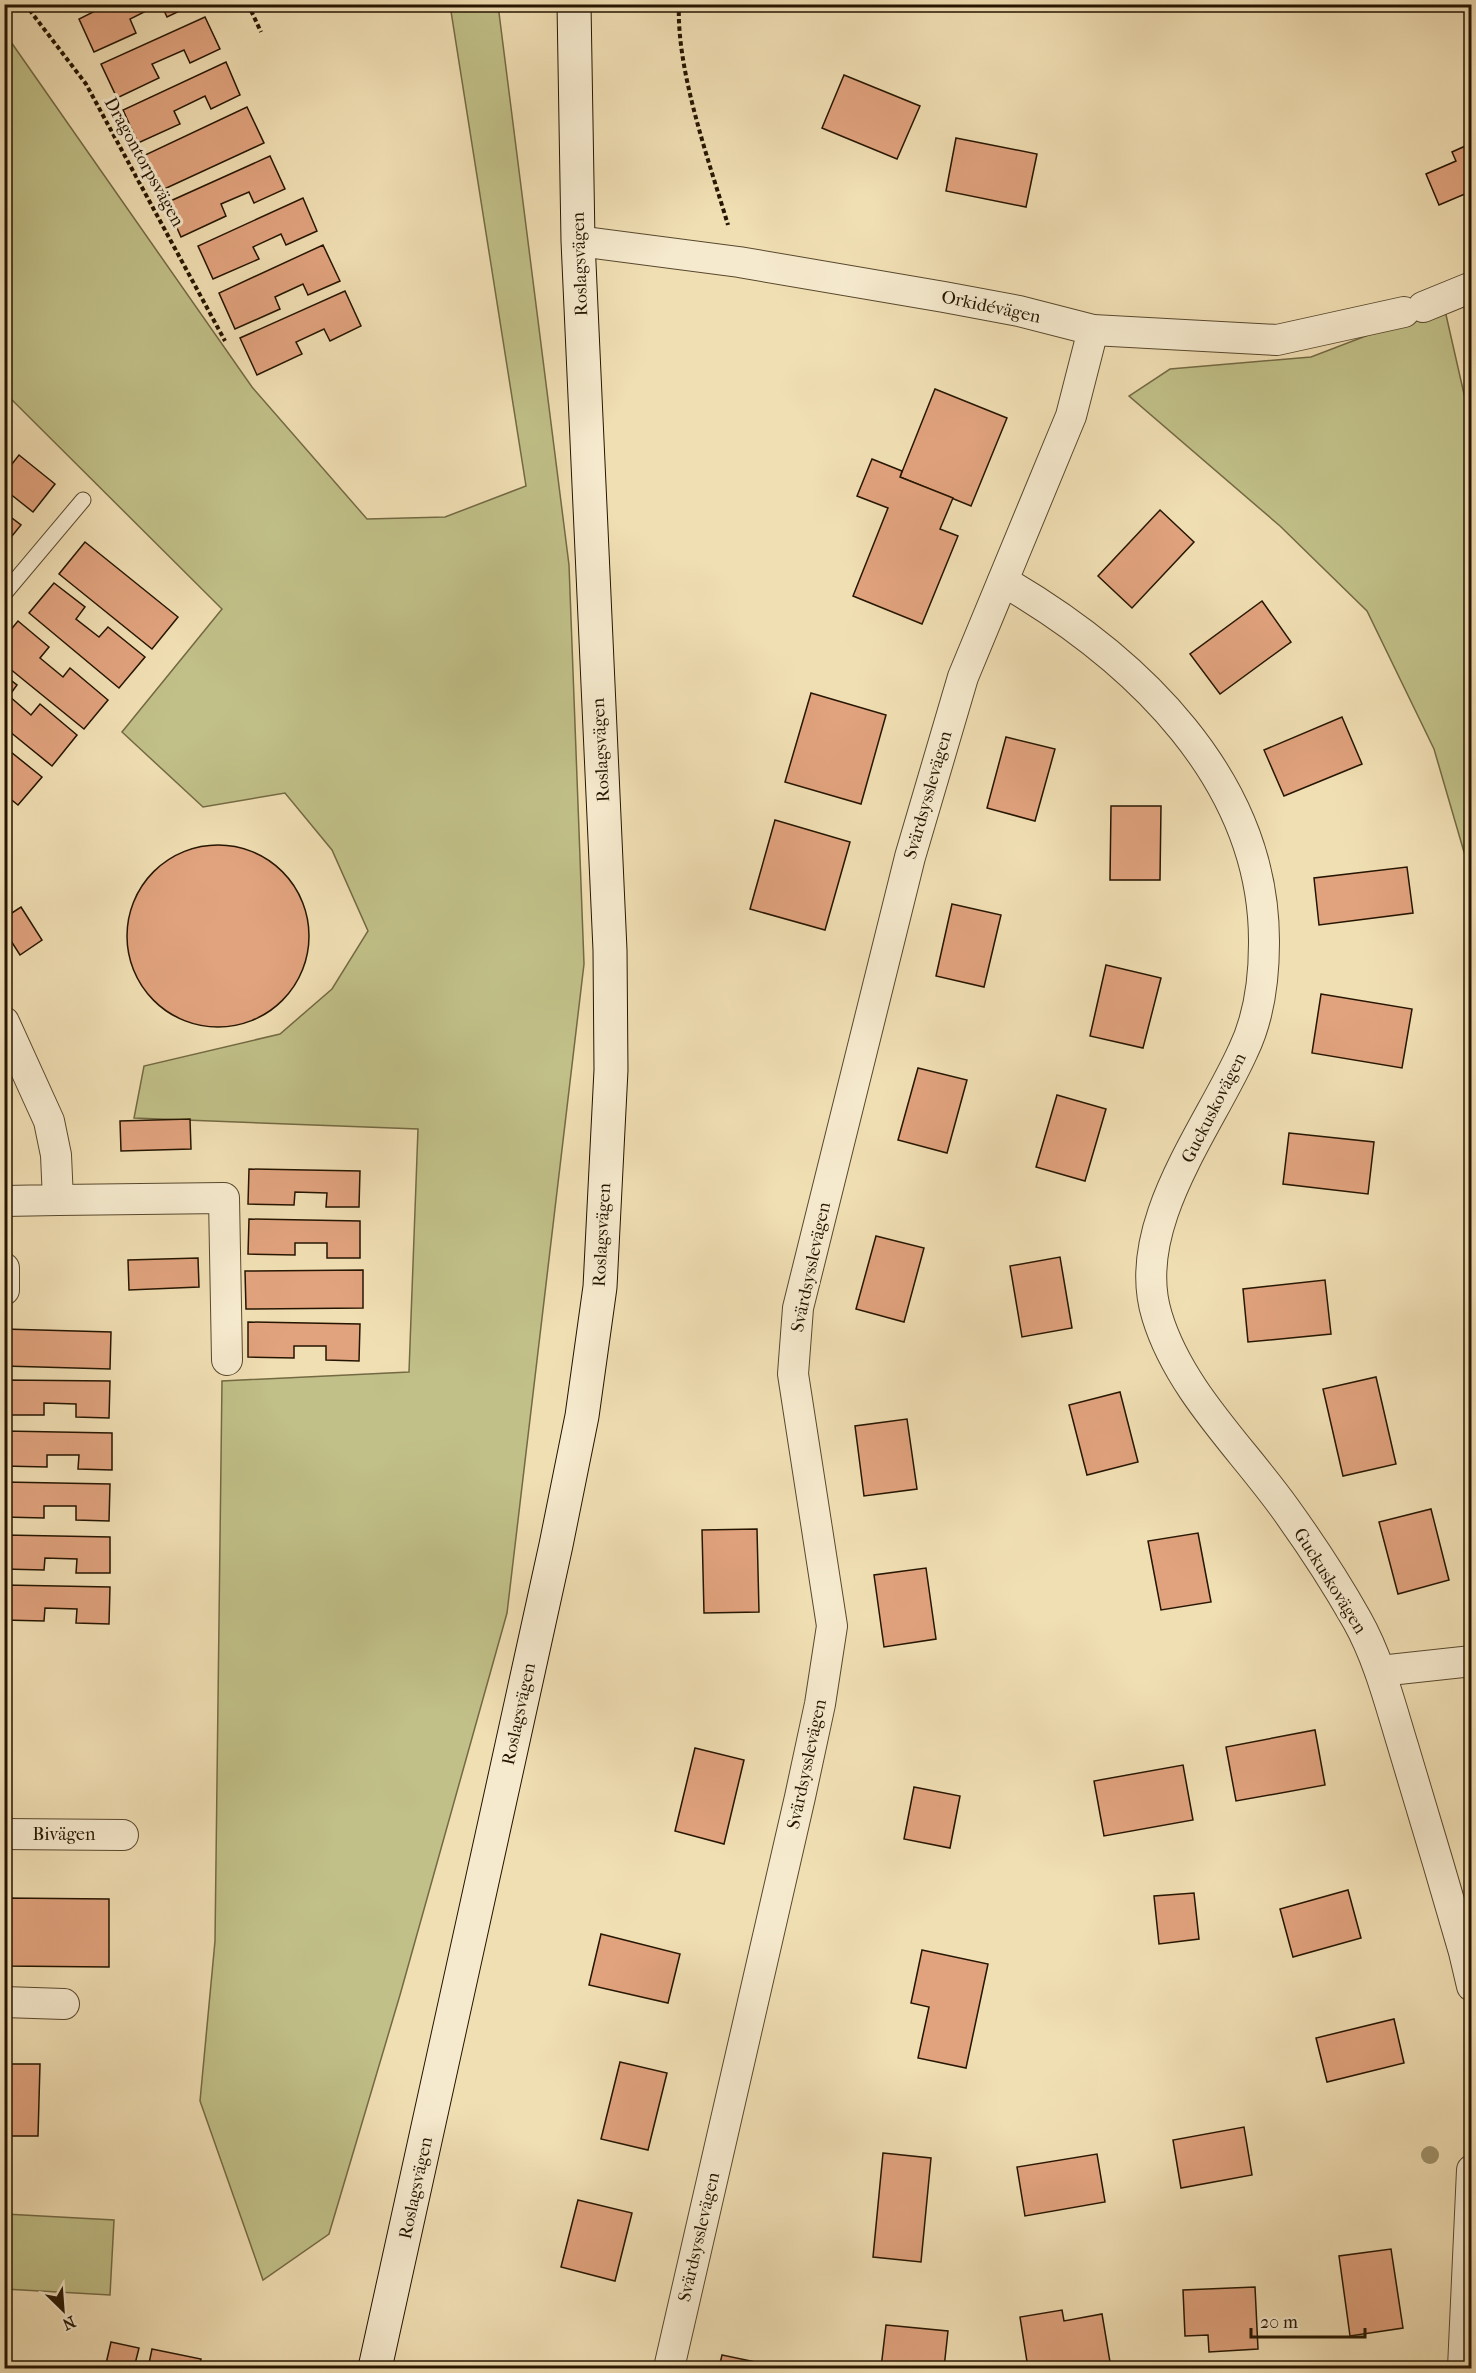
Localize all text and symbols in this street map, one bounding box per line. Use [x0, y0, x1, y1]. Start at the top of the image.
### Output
street label: Dragontorpsvägen [100, 94, 189, 231]
street label: Roslagsvägen [568, 211, 592, 316]
street label: Orkidévägen [939, 286, 1043, 328]
street label: Roslagsvägen [588, 697, 614, 803]
street label: Svärdsysslevägen [900, 728, 956, 862]
street label: Guckuskovägen [1177, 1049, 1251, 1167]
street label: Roslagsvägen [589, 1182, 615, 1288]
street label: Svärdsysslevägen [787, 1200, 835, 1334]
street label: Guckuskovägen [1289, 1524, 1371, 1638]
street label: Roslagsvägen [498, 1660, 540, 1767]
street label: Svärdsysslevägen [783, 1697, 831, 1831]
street label: Bivägen [33, 1824, 96, 1845]
street label: Roslagsvägen [395, 2134, 437, 2241]
street label: Svärdsysslevägen [674, 2170, 724, 2304]
north arrow [33, 2280, 93, 2340]
scale bar [1251, 2301, 1365, 2339]
text: N [59, 2312, 79, 2335]
text: 20 m [1260, 2312, 1298, 2333]

